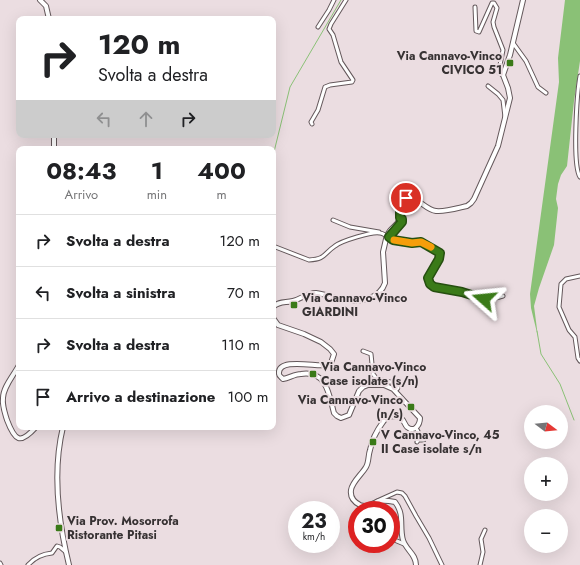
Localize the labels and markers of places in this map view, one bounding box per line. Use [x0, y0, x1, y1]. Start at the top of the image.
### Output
place label: Via Cannavo-Vinco CIVICO 51 [396, 47, 502, 79]
marker: Via Cannavo-Vinco CIVICO 51 [505, 58, 515, 68]
pin [389, 181, 423, 215]
place label: Via Cannavo-Vinco GIARDINI [301, 289, 407, 321]
marker: Via Cannavo-Vinco GIARDINI [289, 300, 299, 310]
place label: Via Cannavo-Vinco Case isolate (s/n) [320, 358, 426, 390]
marker: Via Cannavo-Vinco Case isolate (s/n) [308, 369, 318, 379]
place label: Via Cannavo-Vinco (n/s) [297, 391, 403, 423]
marker: Via Cannavo-Vinco (n/s) [406, 402, 416, 412]
place label: V Cannavo-Vinco, 45 II Case isolate s/n [380, 426, 500, 458]
marker: V Cannavo-Vinco, 45 II Case isolate s/n [368, 437, 378, 447]
place label: Via Prov. Mosorrofa Ristorante Pitasi [66, 512, 179, 544]
marker: Via Prov. Mosorrofa Ristorante Pitasi [54, 523, 64, 533]

